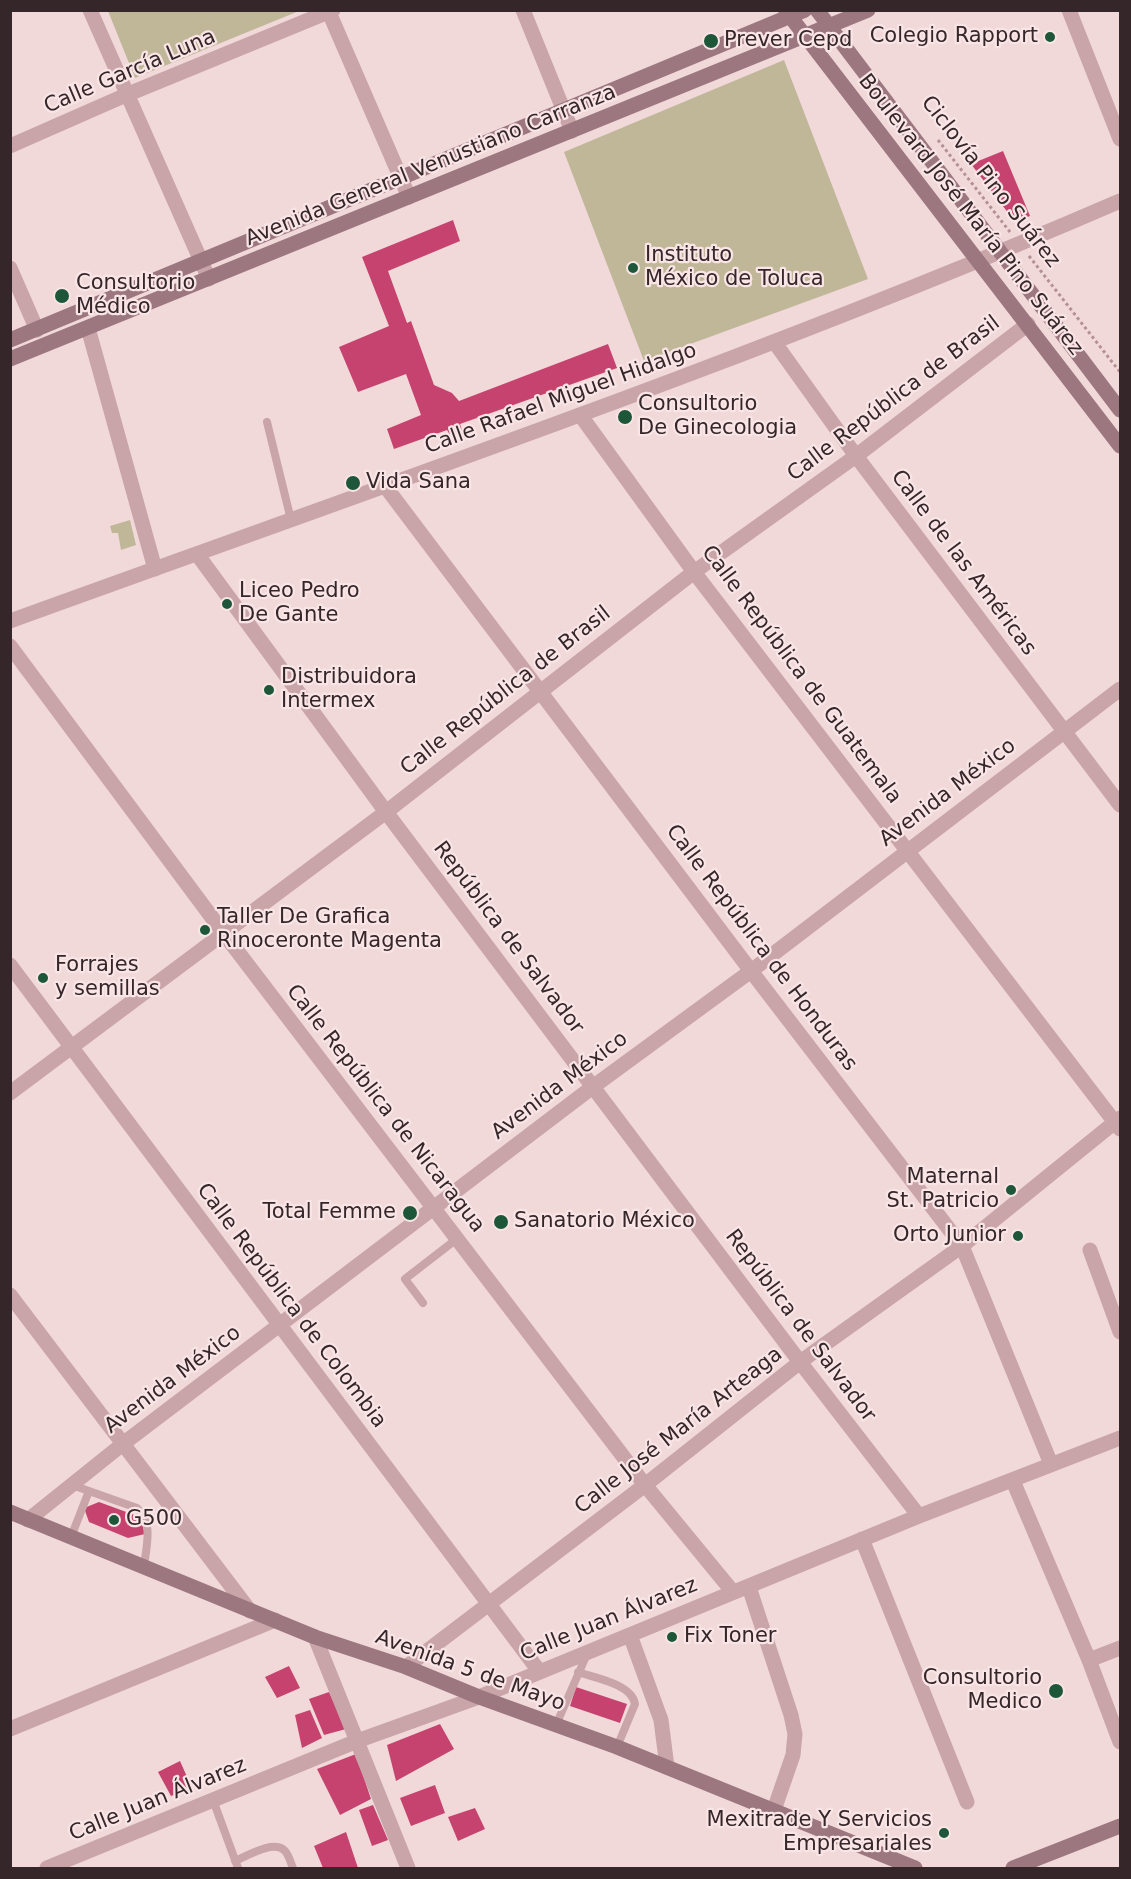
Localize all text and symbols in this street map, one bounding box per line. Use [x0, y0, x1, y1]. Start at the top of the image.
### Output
street label: Calle García Luna [40, 24, 220, 120]
place label: Colegio Rapport [870, 24, 1038, 50]
place label: Prever Cepd [724, 28, 852, 54]
marker: Colegio Rapport [1043, 30, 1057, 44]
marker: Prever Cepd [702, 32, 720, 50]
street label: Boulevard José María Pino Suárez [852, 69, 1088, 361]
street label: Avenida General Venustiano Carranza [242, 80, 620, 252]
street label: Ciclovía Pino Suárez [915, 91, 1065, 273]
place label: Instituto México de Toluca [645, 243, 824, 293]
marker: Instituto México de Toluca [626, 261, 640, 275]
place label: Consultorio Médico [76, 271, 195, 321]
marker: Consultorio Médico [53, 287, 71, 305]
street label: Calle República de Brasil [783, 311, 1005, 487]
street label: Calle Rafael Miguel Hidalgo [422, 338, 700, 460]
place label: Consultorio De Ginecologia [638, 392, 797, 442]
marker: Consultorio De Ginecologia [616, 408, 634, 426]
street label: Calle de las Américas [885, 465, 1041, 661]
place label: Vida Sana [366, 470, 471, 496]
marker: Vida Sana [344, 474, 362, 492]
street label: Calle República de Guatemala [696, 541, 906, 809]
place label: Liceo Pedro De Gante [239, 579, 360, 629]
marker: Liceo Pedro De Gante [220, 597, 234, 611]
street label: Calle República de Brasil [396, 601, 616, 781]
place label: Distribuidora Intermex [281, 665, 417, 715]
marker: Distribuidora Intermex [262, 683, 276, 697]
street label: Avenida México [875, 734, 1021, 852]
street label: Calle República de Honduras [660, 820, 862, 1076]
street label: República de Salvador [427, 837, 589, 1039]
place label: Taller De Grafica Rinoceronte Magenta [217, 905, 442, 955]
marker: Taller De Grafica Rinoceronte Magenta [198, 923, 212, 937]
place label: Forrajes y semillas [55, 953, 160, 1003]
marker: Forrajes y semillas [36, 971, 50, 985]
street label: Calle República de Nicaragua [280, 980, 490, 1238]
street label: Avenida México [487, 1027, 633, 1145]
place label: Maternal St. Patricio [887, 1165, 999, 1215]
street label: Calle República de Colombia [191, 1179, 391, 1433]
marker: Maternal St. Patricio [1004, 1183, 1018, 1197]
place label: Total Femme [263, 1200, 396, 1226]
marker: Total Femme [401, 1204, 419, 1222]
place label: Sanatorio México [514, 1209, 695, 1235]
marker: Sanatorio México [492, 1213, 510, 1231]
place label: Orto Junior [893, 1223, 1006, 1249]
street label: República de Salvador [719, 1225, 881, 1427]
marker: Orto Junior [1011, 1229, 1025, 1243]
street label: Avenida México [100, 1321, 246, 1439]
street label: Calle José María Arteaga [570, 1342, 788, 1520]
place label: G500 [126, 1507, 182, 1533]
marker: G500 [107, 1513, 121, 1527]
street label: Calle Juan Álvarez [517, 1573, 701, 1667]
place label: Fix Toner [684, 1624, 776, 1650]
street label: Avenida 5 de Mayo [372, 1625, 568, 1717]
marker: Fix Toner [665, 1630, 679, 1644]
place label: Consultorio Medico [923, 1666, 1042, 1716]
marker: Consultorio Medico [1047, 1682, 1065, 1700]
street label: Calle Juan Álvarez [66, 1753, 250, 1847]
place label: Mexitrade Y Servicios Empresariales [707, 1808, 932, 1858]
marker: Mexitrade Y Servicios Empresariales [937, 1826, 951, 1840]

